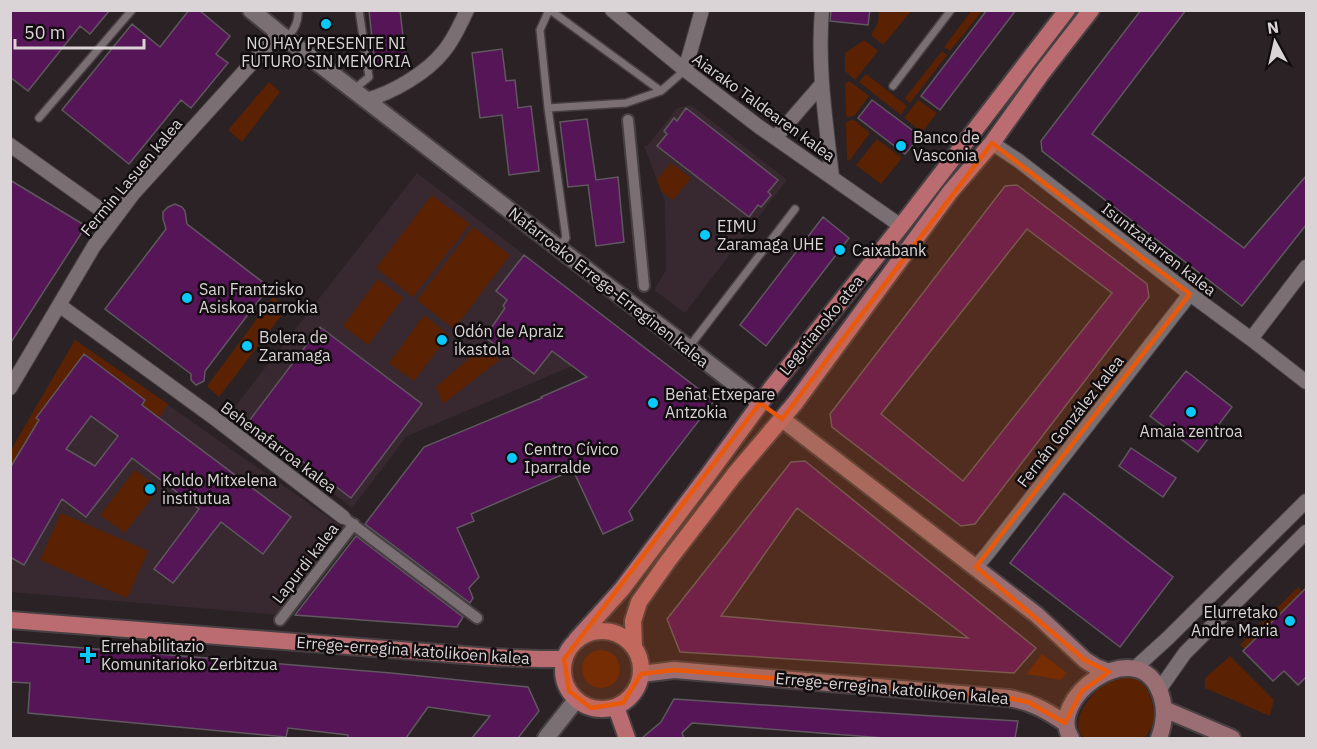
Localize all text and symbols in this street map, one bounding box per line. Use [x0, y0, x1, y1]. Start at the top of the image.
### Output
scale bar [15, 12, 144, 50]
north arrow [1245, 12, 1305, 72]
text: N [1266, 16, 1280, 38]
marker: NO HAY PRESENTE NI FUTURO SIN MEMORIA [319, 17, 333, 31]
text: 50 m [24, 21, 66, 44]
place label: NO HAY PRESENTE NI FUTURO SIN MEMORIA [241, 33, 411, 71]
street label: Aiarako Taldearen kalea [689, 48, 840, 166]
street label: Fermin Lasuen kalea [76, 114, 186, 240]
place label: Banco de Vasconia [913, 127, 980, 165]
marker: Banco de Vasconia [894, 139, 908, 153]
street label: Isuntzatarren kalea [1098, 198, 1221, 300]
street label: Nafarroako Errege-Erreginen kalea [505, 203, 713, 372]
place label: EIMU Zaramaga UHE [717, 216, 824, 254]
marker: EIMU Zaramaga UHE [698, 228, 712, 242]
place label: Caixabank [852, 240, 927, 260]
marker: Caixabank [833, 243, 847, 257]
street label: Legutianoko atea [775, 271, 868, 379]
place label: San Frantzisko Asiskoa parrokia [199, 279, 318, 317]
marker: San Frantzisko Asiskoa parrokia [180, 291, 194, 305]
place label: Odón de Apraiz ikastola [454, 321, 564, 359]
place label: Bolera de Zaramaga [259, 327, 331, 365]
marker: Odón de Apraiz ikastola [435, 333, 449, 347]
marker: Bolera de Zaramaga [240, 339, 254, 353]
street label: Fernán González kalea [1012, 351, 1128, 491]
place label: Beñat Etxepare Antzokia [665, 384, 776, 422]
marker: Beñat Etxepare Antzokia [646, 396, 660, 410]
street label: Behenafarroa kalea [217, 397, 341, 497]
marker: Amaia zentroa [1184, 405, 1198, 419]
place label: Amaia zentroa [1139, 421, 1243, 441]
place label: Centro Cívico Iparralde [524, 439, 619, 477]
marker: Centro Cívico Iparralde [505, 451, 519, 465]
place label: Koldo Mitxelena institutua [162, 470, 278, 508]
marker: Koldo Mitxelena institutua [143, 482, 157, 496]
street label: Lapurdi kalea [267, 519, 343, 607]
place label: Elurretako Andre Maria [1191, 602, 1278, 640]
marker: Elurretako Andre Maria [1283, 614, 1297, 628]
street label: Errege-erregina katolikoen kalea [296, 632, 531, 668]
place label: Errehabilitazio Komunitarioko Zerbitzua [101, 636, 278, 674]
marker: Errehabilitazio Komunitarioko Zerbitzua [79, 646, 97, 664]
street label: Errege-erregina katolikoen kalea [775, 668, 1010, 708]

